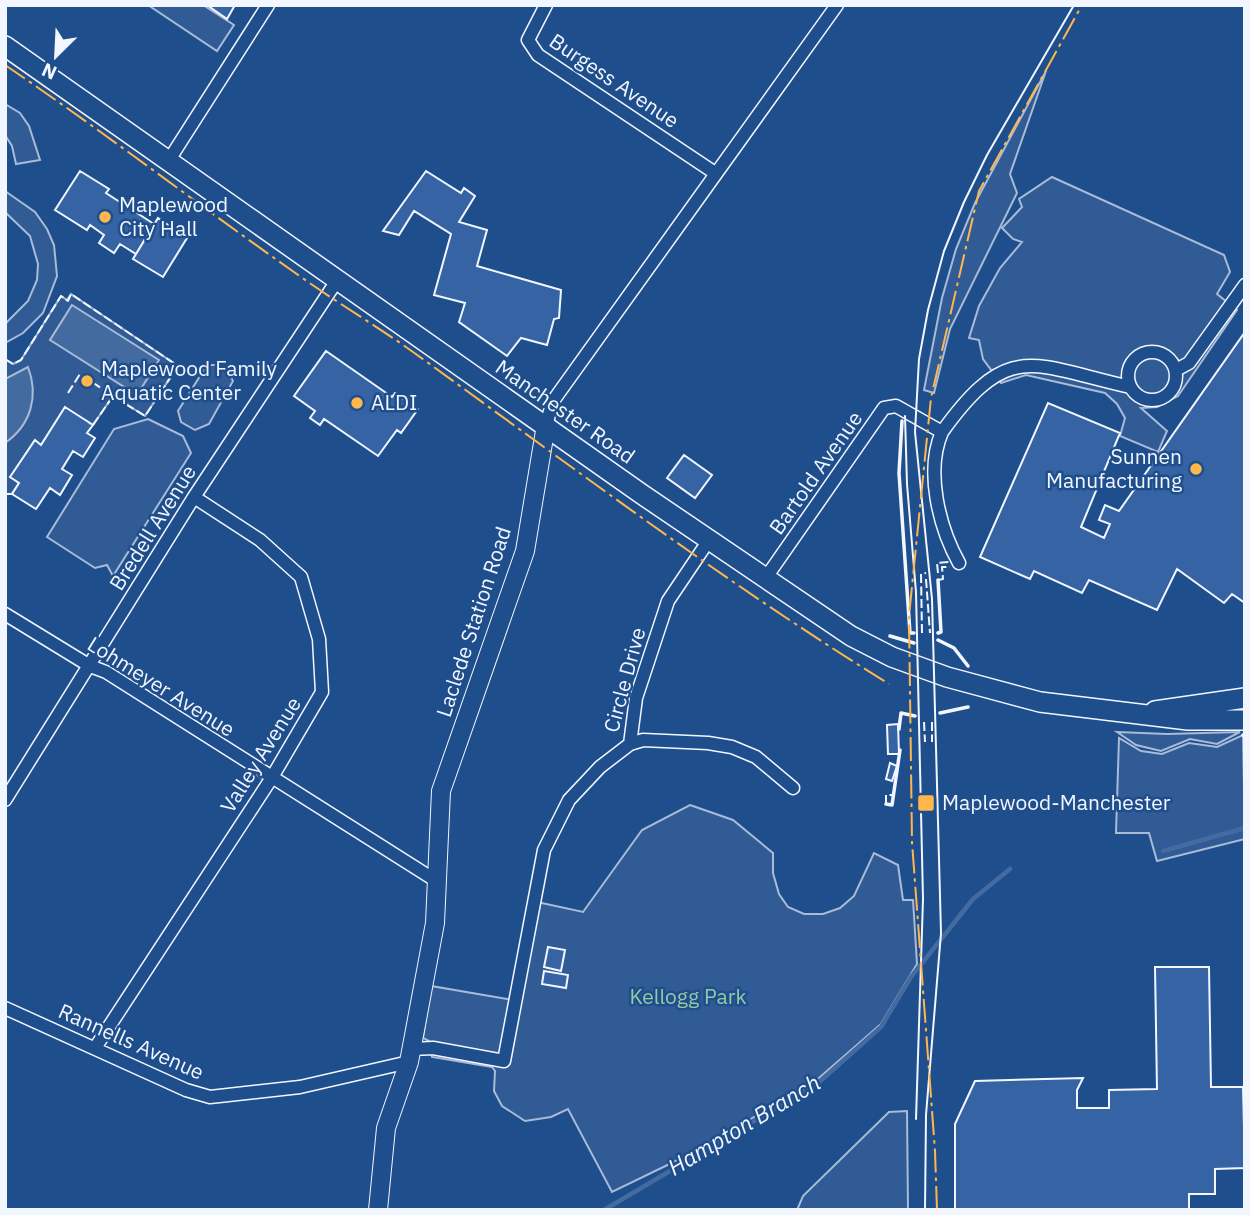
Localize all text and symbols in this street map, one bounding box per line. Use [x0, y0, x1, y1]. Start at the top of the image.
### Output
north arrow [21, 21, 91, 91]
street label: Burgess Avenue [544, 26, 685, 134]
text: N [38, 58, 60, 85]
place label: Maplewood City Hall [119, 190, 228, 242]
marker: Maplewood City Hall [97, 209, 113, 225]
street label: Manchester Road [490, 353, 641, 470]
place label: Maplewood Family Aquatic Center [101, 354, 277, 406]
marker: Maplewood Family Aquatic Center [79, 373, 95, 389]
place label: ALDI [371, 388, 417, 416]
marker: ALDI [349, 395, 365, 411]
street label: Bartold Avenue [762, 405, 868, 540]
place label: Sunnen Manufacturing [1046, 442, 1182, 494]
street label: Bredell Avenue [102, 459, 202, 596]
marker: Sunnen Manufacturing [1188, 461, 1204, 477]
street label: Laclede Station Road [429, 523, 517, 720]
street label: Circle Drive [597, 624, 651, 735]
street label: Lohmeyer Avenue [83, 630, 240, 743]
street label: Valley Avenue [213, 691, 307, 818]
place label: Maplewood-Manchester [942, 788, 1171, 816]
marker: Maplewood-Manchester [916, 793, 936, 813]
park label: Kellogg Park [629, 982, 747, 1010]
street label: Rannells Avenue [54, 996, 209, 1086]
water label: Hampton Branch [662, 1067, 825, 1182]

